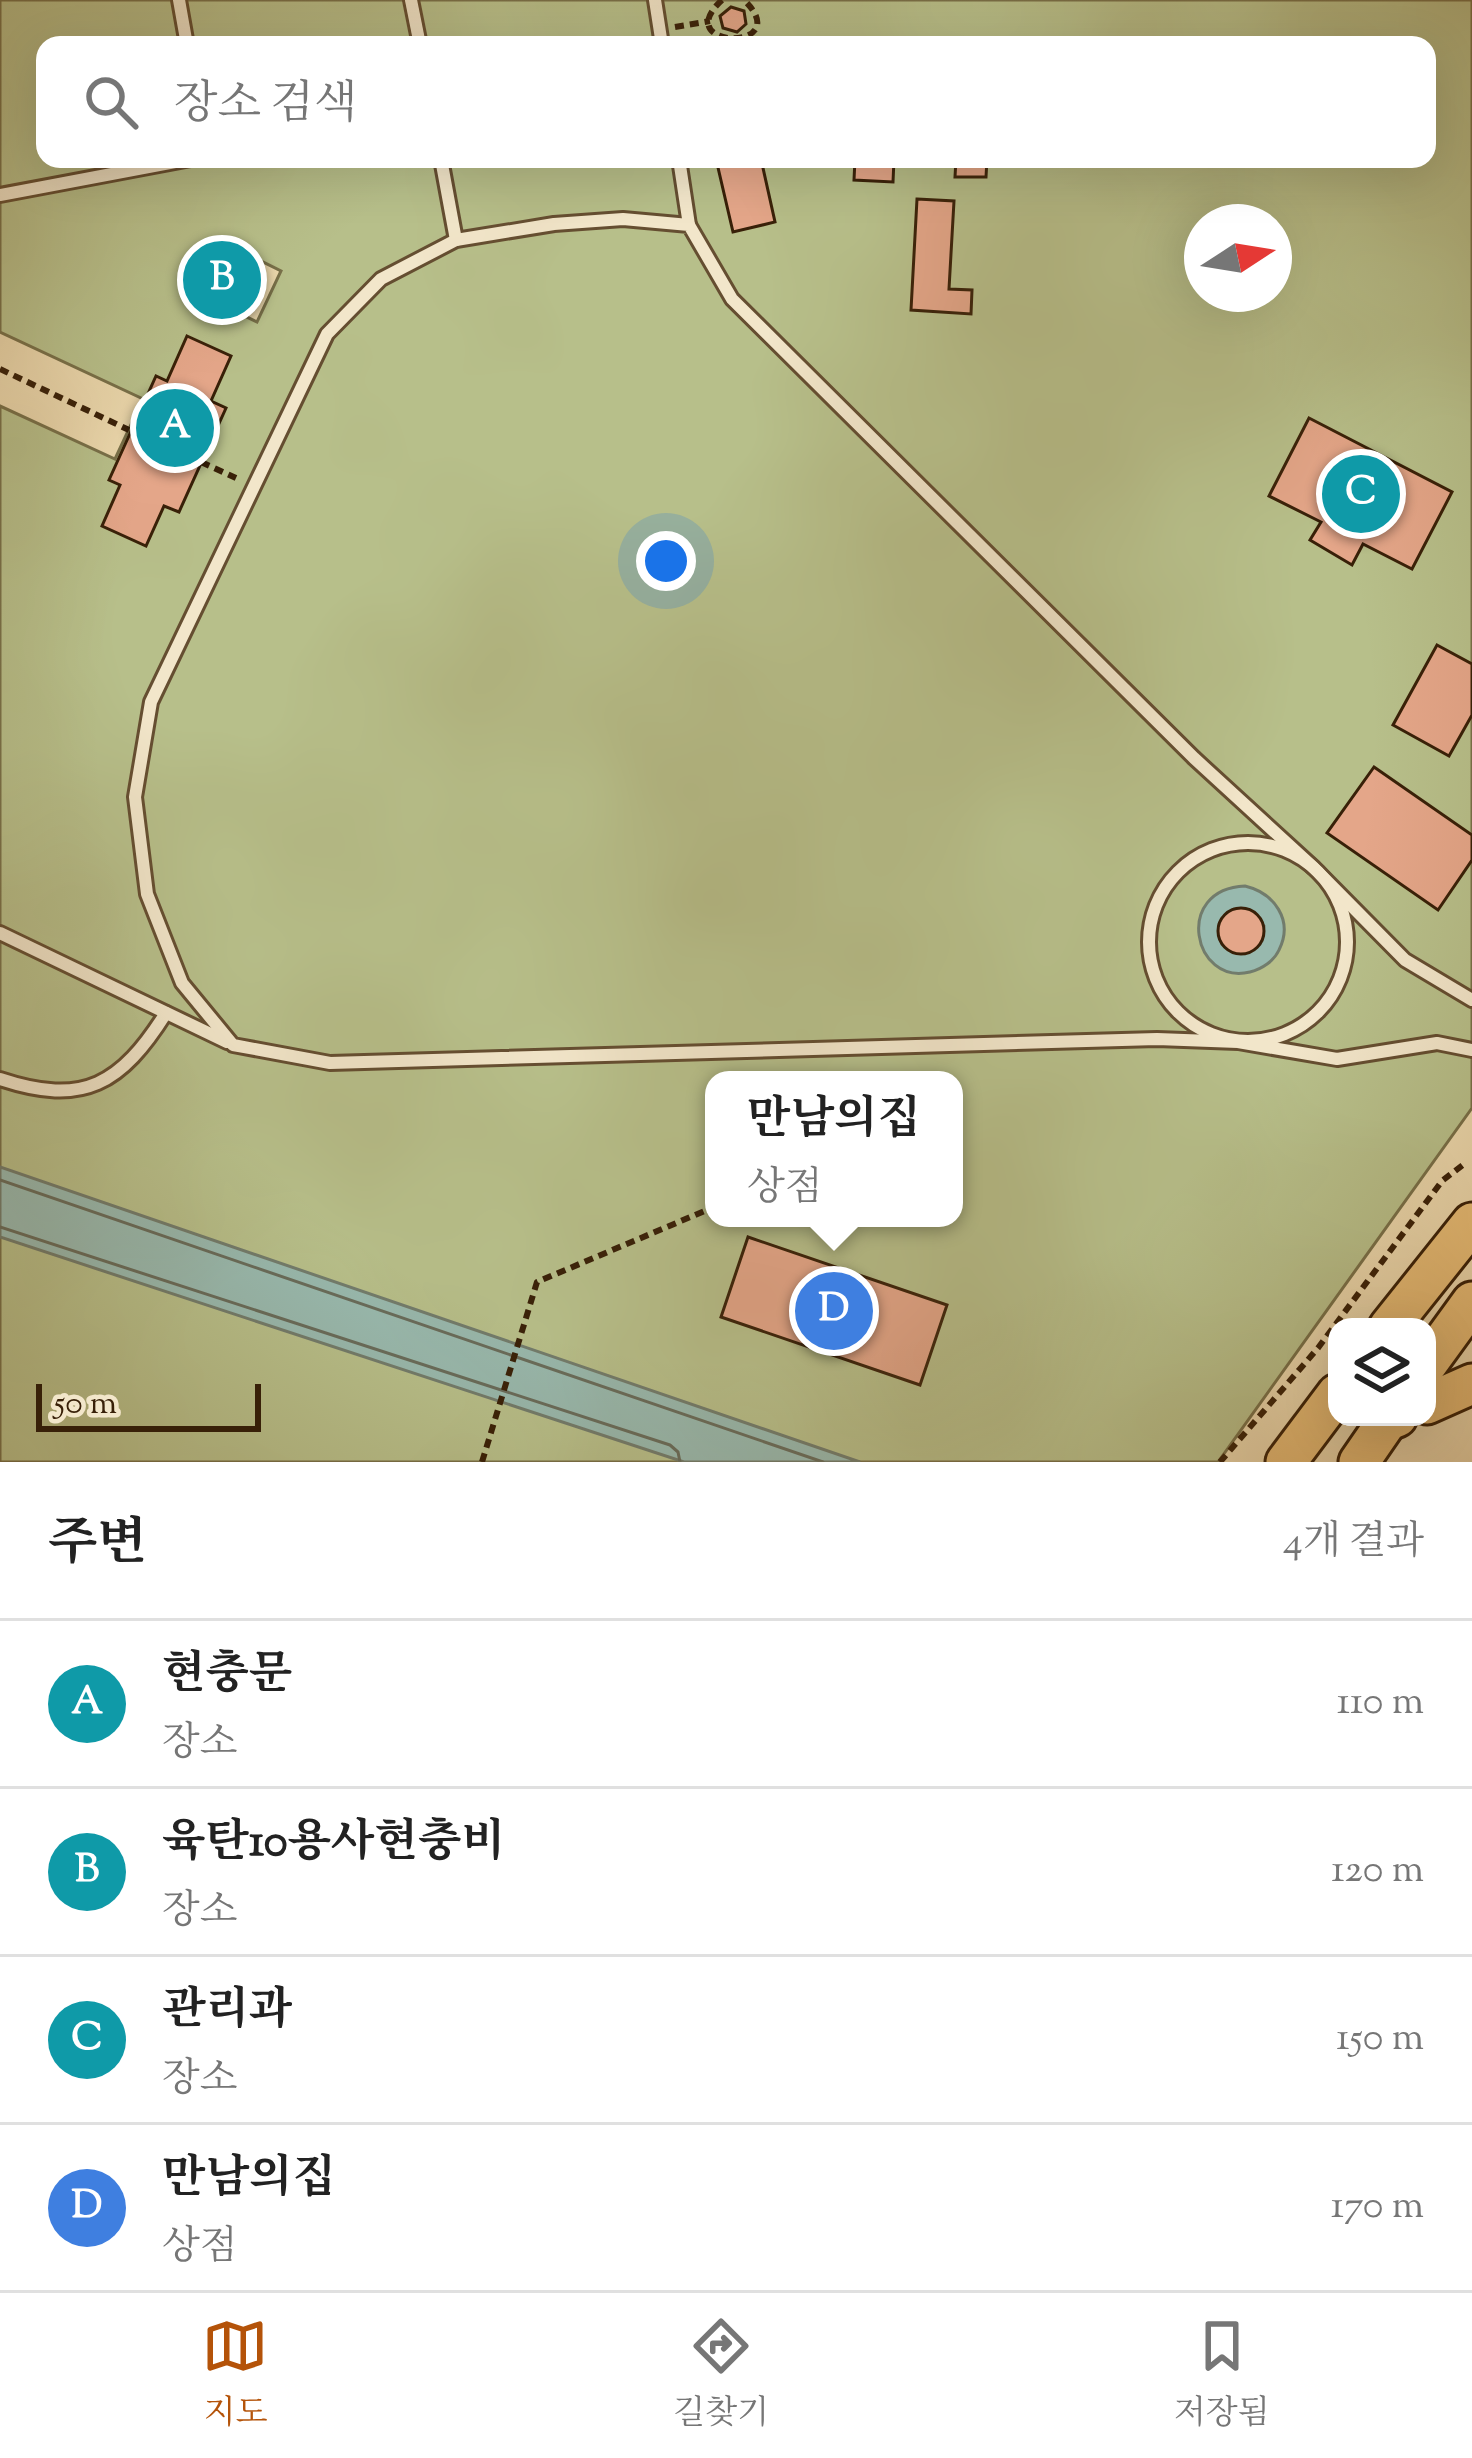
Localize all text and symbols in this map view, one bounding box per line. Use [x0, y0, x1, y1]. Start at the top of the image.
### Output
search box [36, 36, 1436, 168]
icon: search [78, 69, 144, 135]
text: 장소 검색 [174, 74, 357, 139]
north arrow [1184, 204, 1292, 312]
pin: B [183, 235, 261, 325]
pin: A [136, 383, 214, 473]
pin: C [1322, 449, 1400, 539]
your location [636, 531, 696, 591]
popup [705, 1071, 963, 1227]
text: 만남의집 [747, 1089, 921, 1154]
text: 상점 [747, 1162, 822, 1218]
pin: D [795, 1266, 873, 1356]
map controls [1328, 1318, 1436, 1426]
button: layers [1328, 1318, 1436, 1426]
scale bar [36, 1378, 261, 1431]
text: 50 m [54, 1381, 117, 1429]
text: 주변 [48, 1509, 147, 1582]
text: 4개 결과 [1283, 1516, 1424, 1572]
text: 현충문 [162, 1644, 292, 1709]
text: A [71, 1676, 103, 1732]
text: 110 m [1337, 1676, 1424, 1732]
text: 장소 [162, 1717, 237, 1773]
text: 육탄10용사현충비 [162, 1812, 505, 1877]
text: B [75, 1844, 99, 1900]
text: 120 m [1331, 1844, 1424, 1900]
text: 장소 [162, 1885, 237, 1941]
text: 관리과 [162, 1980, 292, 2045]
text: C [71, 2012, 103, 2068]
text: 150 m [1336, 2012, 1424, 2068]
text: 장소 [162, 2053, 237, 2109]
text: 만남의집 [162, 2148, 336, 2213]
text: D [72, 2180, 102, 2236]
text: 170 m [1331, 2180, 1424, 2236]
text: 상점 [162, 2221, 237, 2277]
tab: 지도 [202, 2313, 268, 2439]
tab: 길찾기 [673, 2313, 769, 2439]
tab: 저장됨 [1174, 2313, 1270, 2439]

